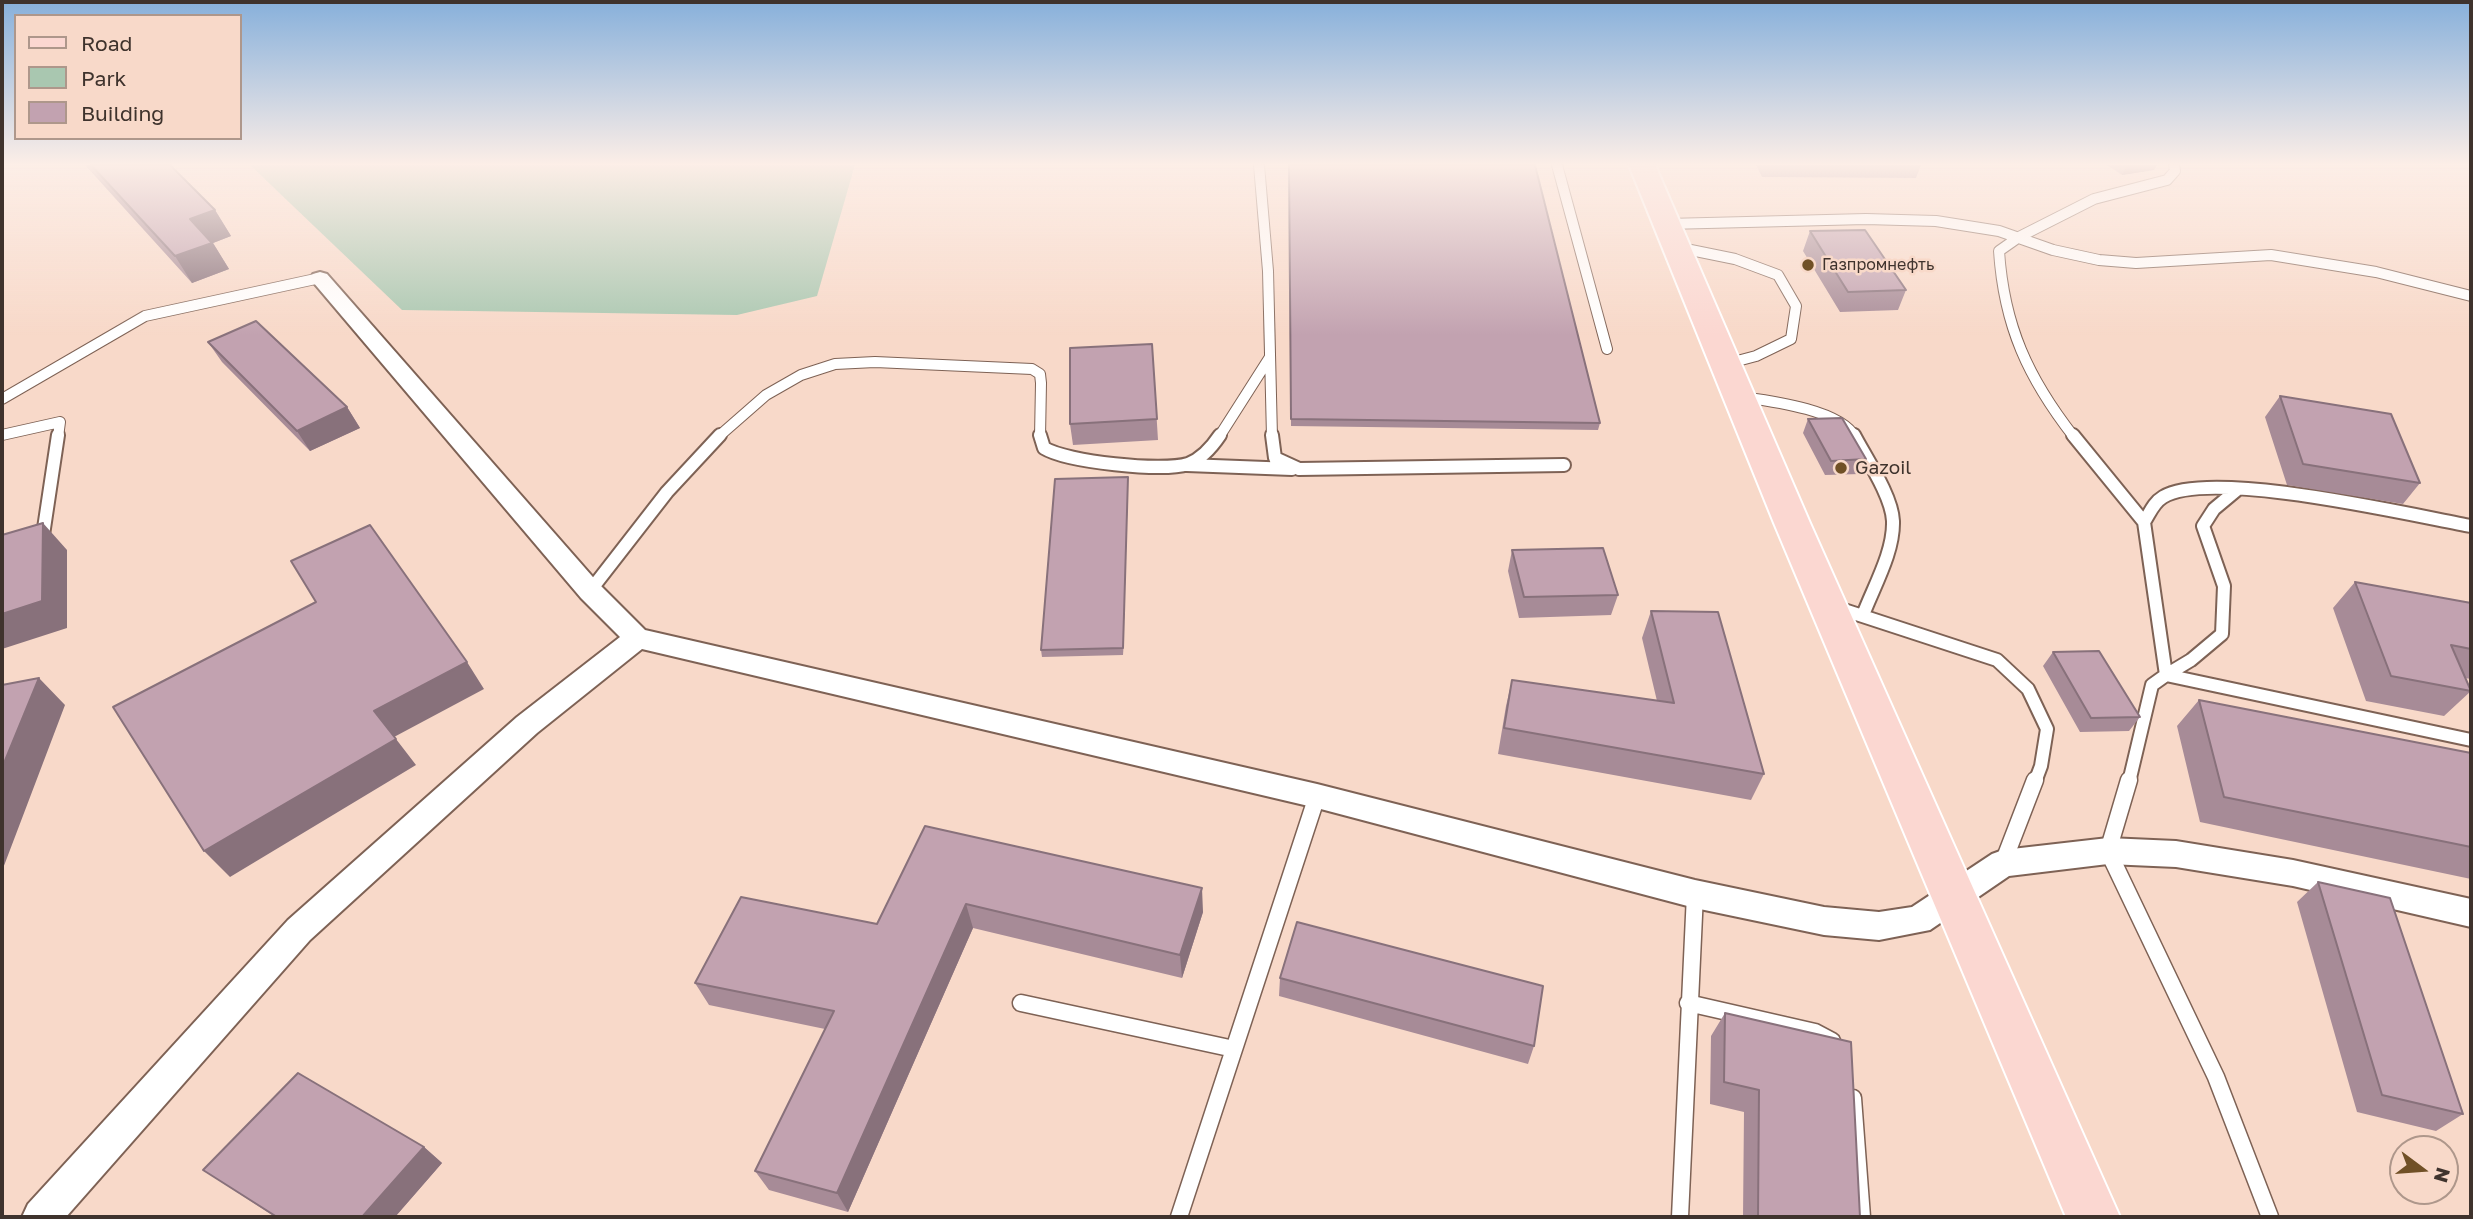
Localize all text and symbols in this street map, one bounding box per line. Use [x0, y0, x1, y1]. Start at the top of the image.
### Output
legend [14, 14, 242, 140]
text: Road [81, 30, 132, 56]
text: Park [81, 65, 126, 91]
text: Building [81, 100, 164, 126]
place label: Газпромнефть [1822, 255, 1934, 275]
marker: Газпромнефть [1800, 257, 1816, 273]
place label: Gazoil [1855, 457, 1911, 479]
marker: Gazoil [1833, 460, 1849, 476]
north arrow [2389, 1135, 2459, 1205]
text: N [2430, 1165, 2456, 1185]

